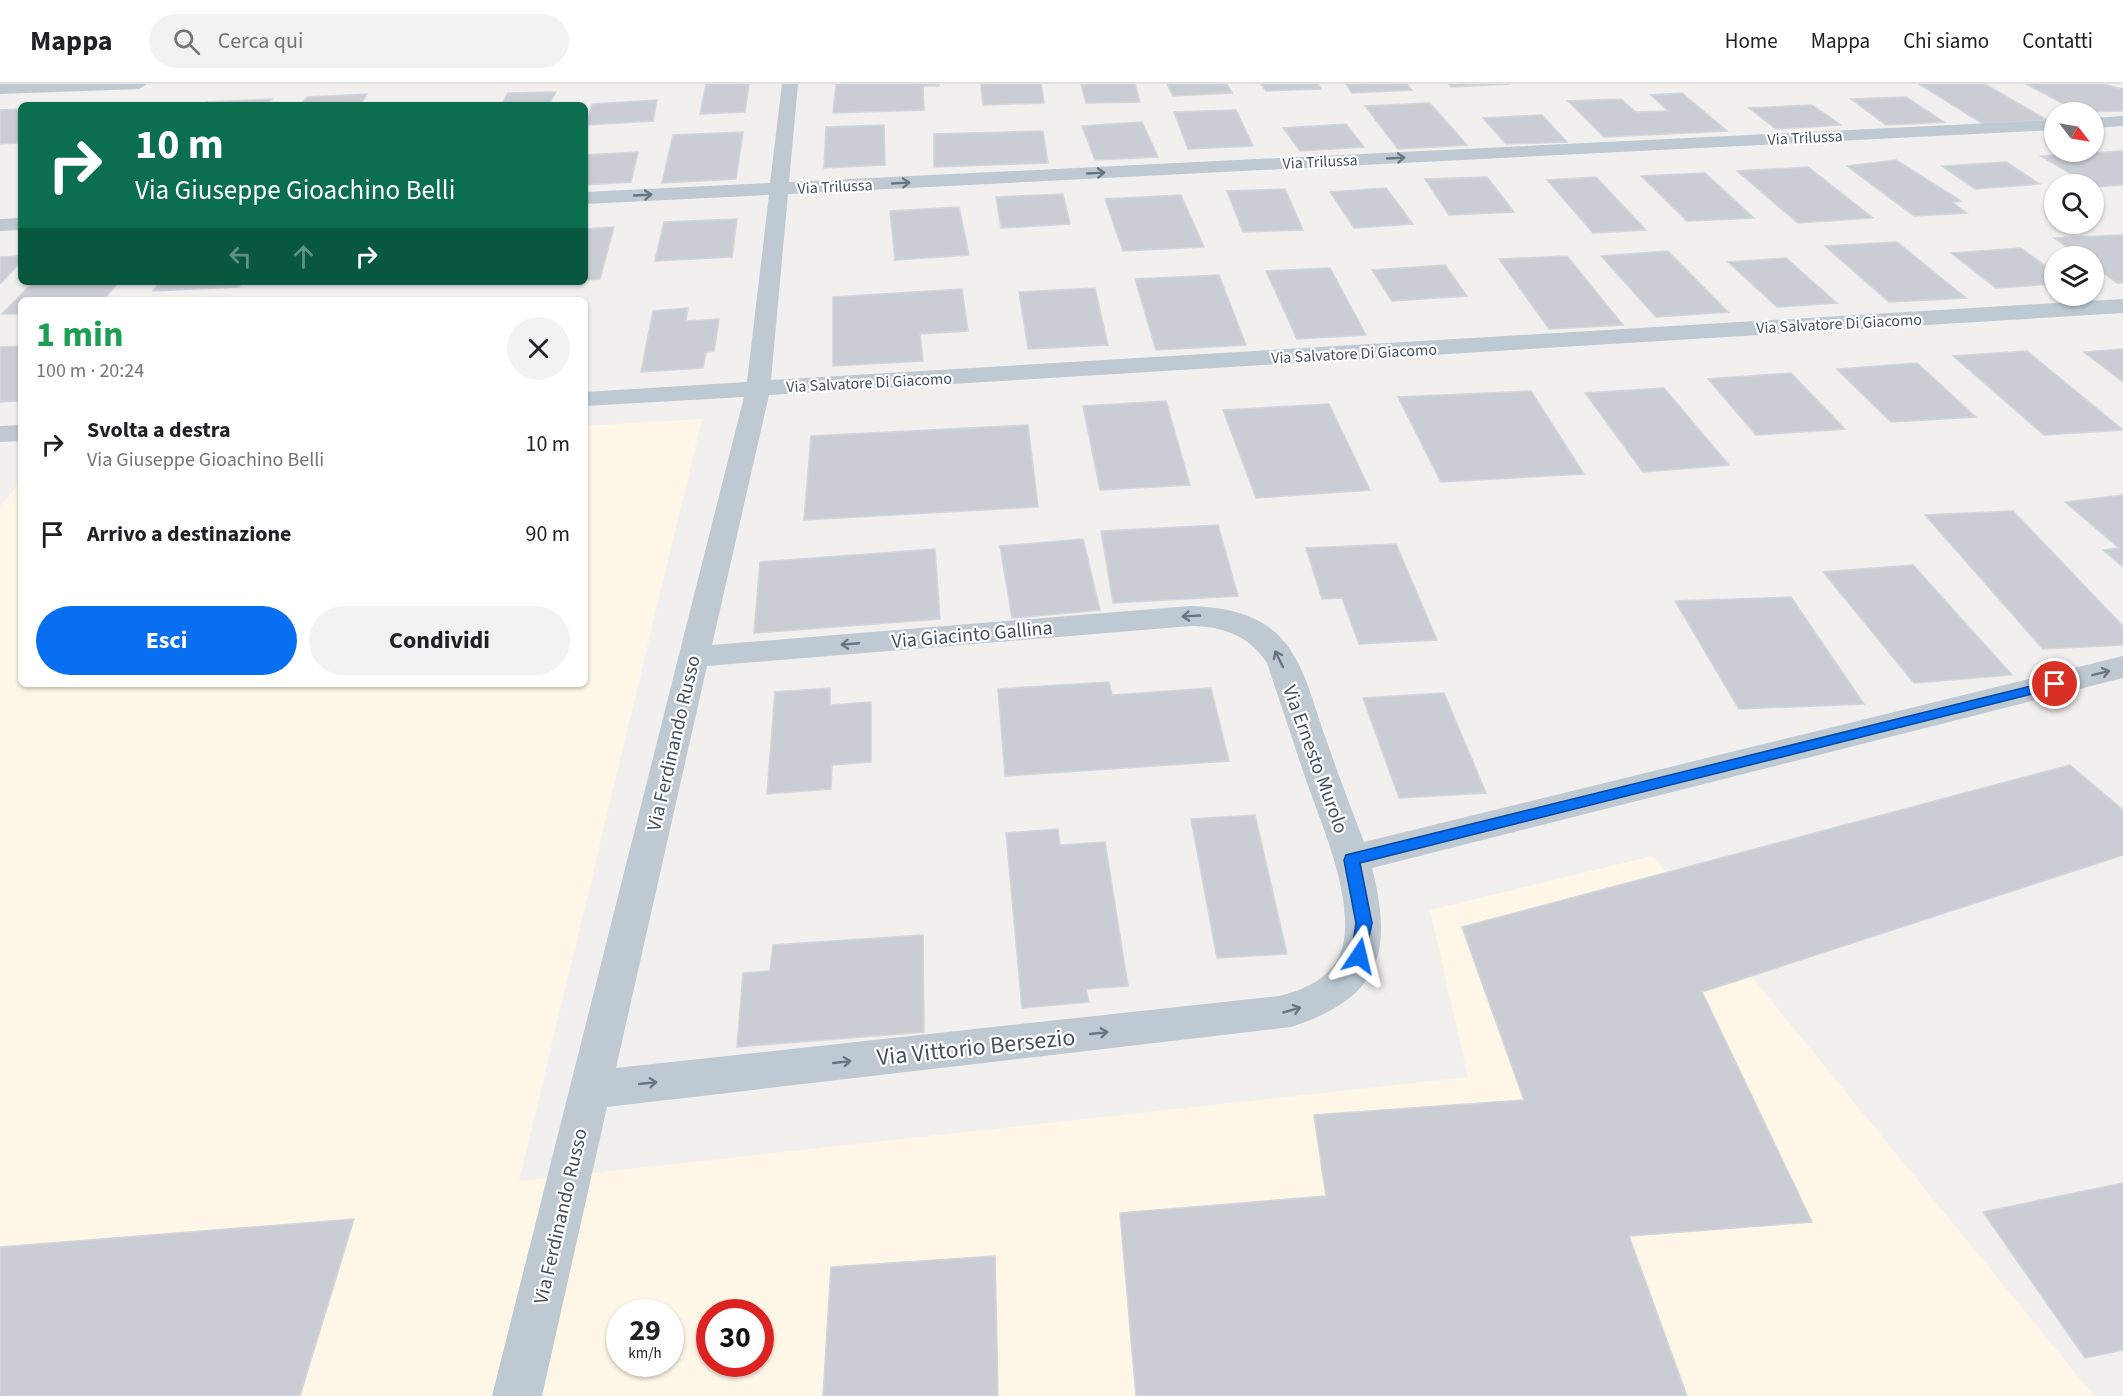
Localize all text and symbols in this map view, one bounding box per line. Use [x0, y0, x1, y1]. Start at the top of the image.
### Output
search box [149, 14, 569, 68]
text: Mappa [30, 21, 113, 61]
icon: search [170, 25, 203, 58]
text: Cerca qui [218, 25, 303, 57]
text: Home [1725, 26, 1778, 56]
text: Mappa [1811, 26, 1870, 56]
text: Chi siamo [1903, 26, 1989, 56]
text: Contatti [2022, 26, 2093, 56]
north arrow [2044, 102, 2104, 162]
map controls [2044, 102, 2104, 306]
text: 10 m [135, 115, 224, 175]
street label: Via Trilussa [1767, 125, 1843, 151]
icon: right [36, 126, 114, 204]
street label: Via Trilussa [1282, 149, 1358, 175]
one-way arrow [1385, 152, 1405, 163]
one-way arrow [1085, 167, 1105, 178]
text: Via Giuseppe Gioachino Belli [135, 171, 455, 210]
street label: Via Trilussa [797, 174, 873, 200]
button: search [2044, 174, 2104, 234]
one-way arrow [891, 177, 911, 188]
one-way arrow [633, 190, 653, 201]
icon: left [224, 240, 257, 273]
icon: ahead [287, 240, 320, 273]
icon: right [350, 240, 383, 273]
button: layers [2044, 246, 2104, 306]
text: 1 min [36, 309, 124, 360]
street label: Via Salvatore Di Giacomo [1756, 309, 1922, 339]
button: close [507, 317, 570, 380]
street label: Via Salvatore Di Giacomo [1271, 339, 1437, 369]
text: 100 m · 20:24 [36, 357, 144, 385]
street label: Via Salvatore Di Giacomo [786, 368, 952, 398]
text: Svolta a destra [87, 414, 231, 446]
icon: right [36, 428, 69, 461]
text: 10 m [525, 428, 570, 460]
text: Via Giuseppe Gioachino Belli [87, 446, 324, 474]
icon: arrive [36, 518, 69, 551]
text: Arrivo a destinazione [87, 518, 292, 550]
text: 90 m [525, 518, 570, 550]
button: Esci [36, 606, 297, 675]
button: Condividi [309, 606, 570, 675]
one-way arrow [1182, 611, 1202, 622]
street label: Via Giacinto Gallina [890, 614, 1054, 656]
one-way arrow [841, 639, 861, 650]
one-way arrow [1273, 651, 1285, 669]
street label: Via Ferdinando Russo [640, 653, 708, 834]
pin [2029, 658, 2080, 709]
one-way arrow [2091, 666, 2110, 678]
icon: arrive [2038, 667, 2071, 700]
street label: Via Ernesto Murolo [1275, 681, 1355, 837]
position arrow [1327, 924, 1391, 988]
one-way arrow [1282, 1004, 1301, 1015]
street label: Via Vittorio Bersezio [875, 1020, 1077, 1075]
one-way arrow [1088, 1027, 1108, 1038]
one-way arrow [832, 1056, 852, 1067]
one-way arrow [638, 1078, 658, 1089]
street label: Via Ferdinando Russo [527, 1126, 595, 1307]
speed limit sign: 30 [696, 1299, 774, 1377]
text: 29 [629, 1309, 661, 1352]
text: km/h [628, 1343, 662, 1364]

